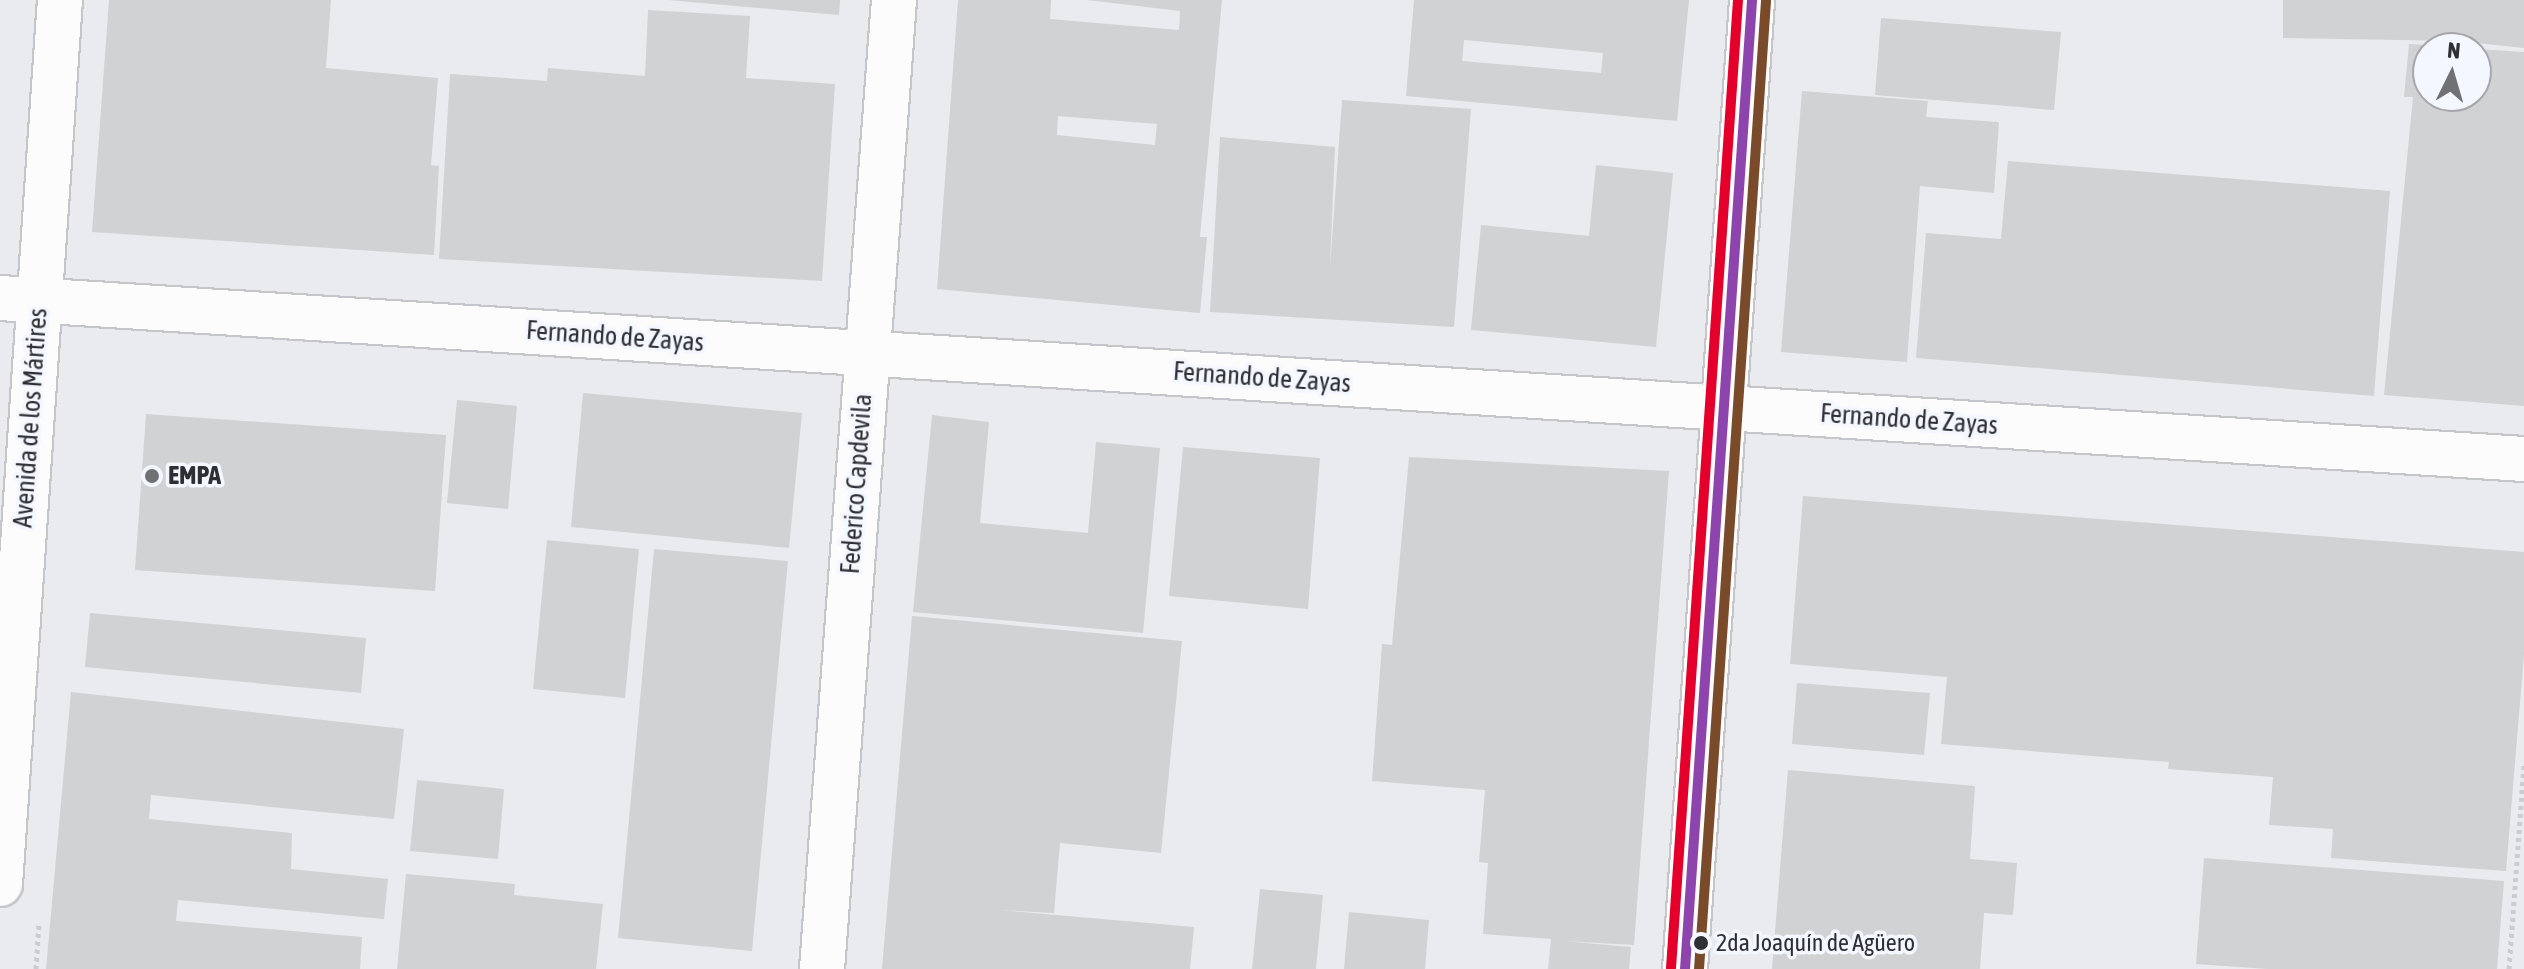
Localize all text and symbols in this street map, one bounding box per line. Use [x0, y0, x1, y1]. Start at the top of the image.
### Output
north arrow [2412, 32, 2492, 112]
text: N [2446, 37, 2462, 64]
street label: Avenida de los Mártires [8, 307, 54, 529]
street label: Fernando de Zayas [525, 315, 705, 359]
street label: Fernando de Zayas [1172, 356, 1352, 400]
street label: Federico Capdevila [835, 393, 879, 575]
street label: Fernando de Zayas [1819, 398, 1999, 442]
place label: EMPA [168, 460, 221, 492]
marker: EMPA [143, 467, 161, 485]
place label: 2da Joaquín de Agüero [1716, 929, 1915, 957]
marker: 2da Joaquín de Agüero [1693, 935, 1709, 951]

